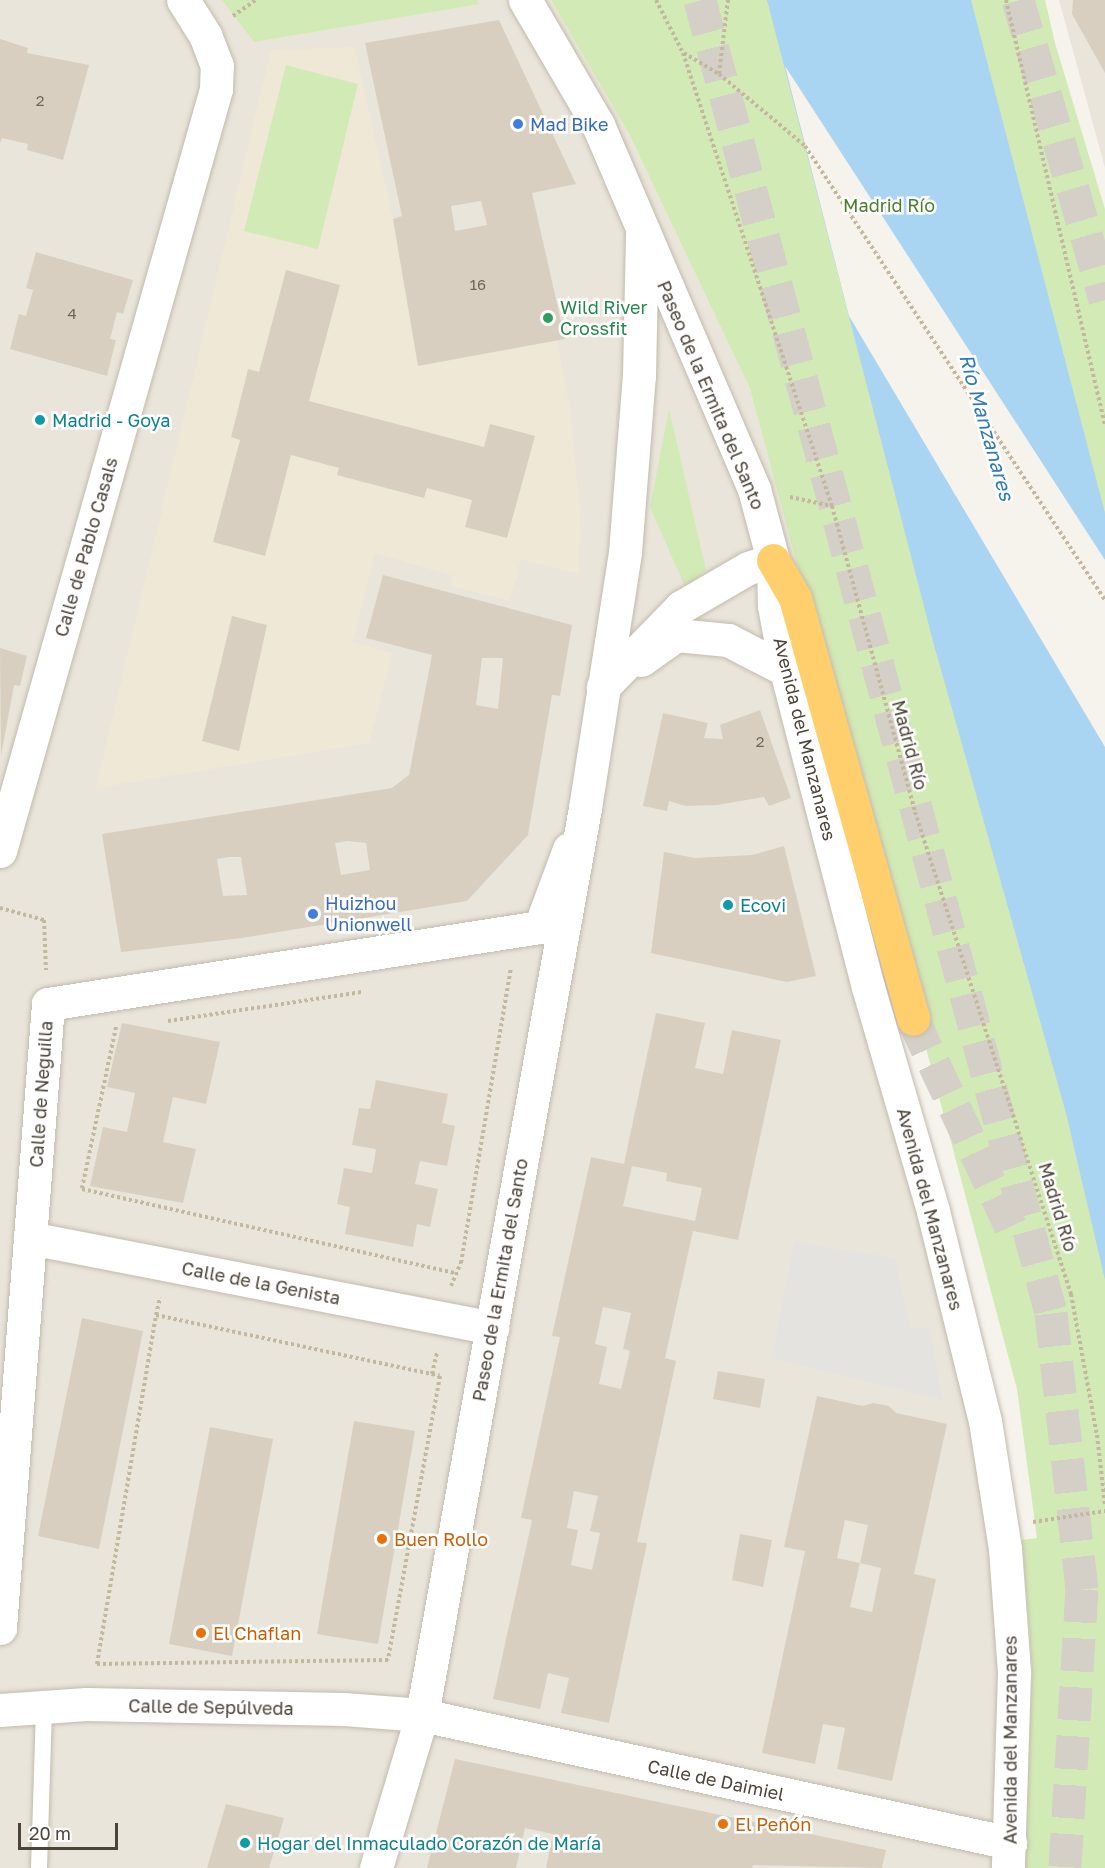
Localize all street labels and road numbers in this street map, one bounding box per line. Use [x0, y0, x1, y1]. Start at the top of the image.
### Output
street label: Paseo de la Ermita del Santo [653, 277, 769, 513]
street label: Calle de Pablo Casals [50, 455, 122, 639]
street label: Avenida del Manzanares [769, 635, 841, 843]
street label: Madrid Río [888, 698, 932, 792]
street label: Calle de Neguilla [25, 1020, 57, 1168]
street label: Avenida del Manzanares [893, 1105, 967, 1313]
street label: Paseo de la Ermita del Santo [468, 1157, 532, 1403]
street label: Madrid Río [1034, 1160, 1082, 1254]
street label: Calle de la Genista [180, 1257, 342, 1309]
street label: Avenida del Manzanares [999, 1636, 1021, 1844]
street label: Calle de Sepúlveda [128, 1695, 294, 1719]
street label: Calle de Daimiel [646, 1755, 786, 1805]

